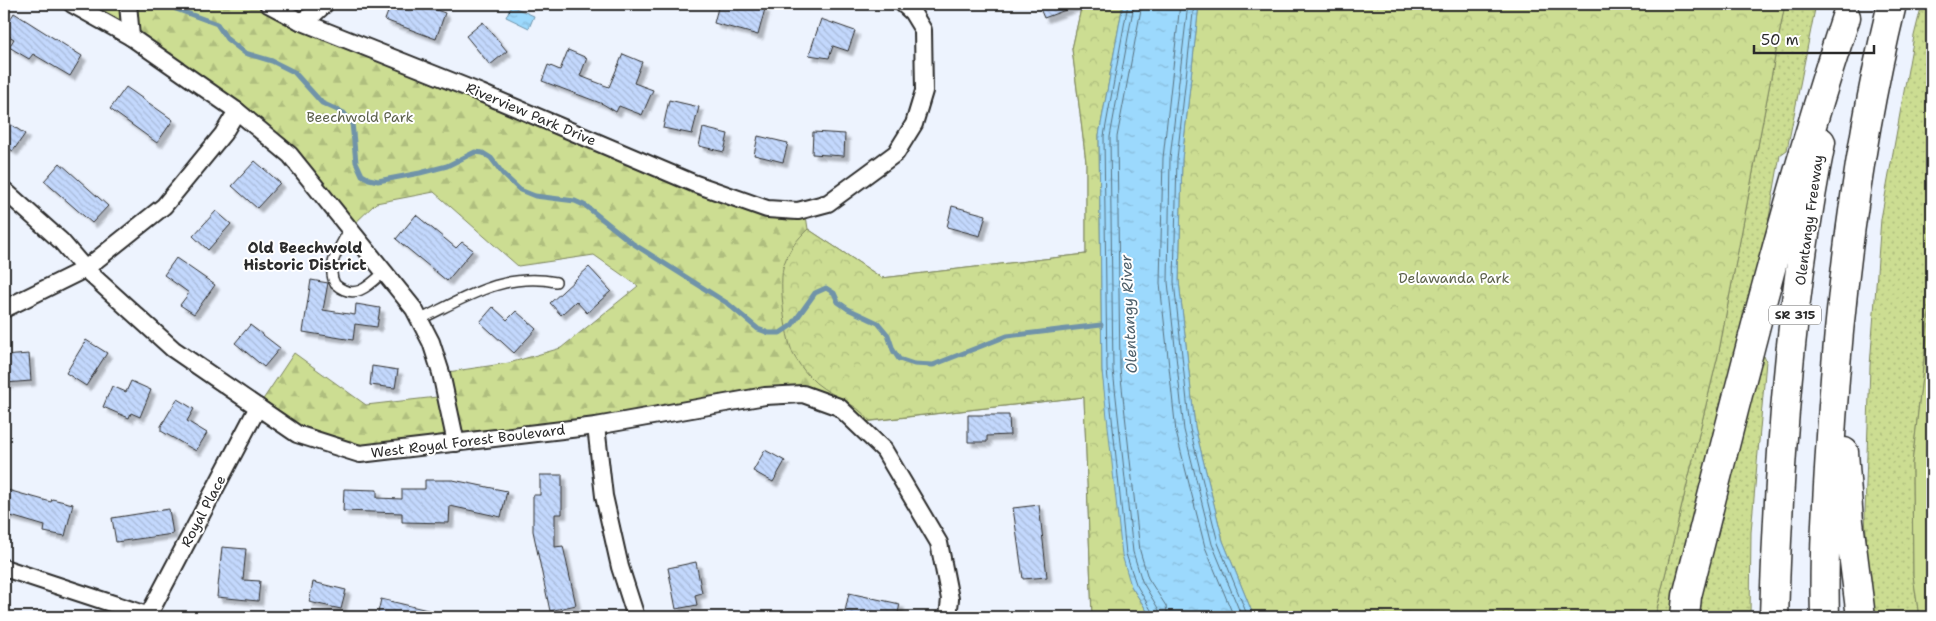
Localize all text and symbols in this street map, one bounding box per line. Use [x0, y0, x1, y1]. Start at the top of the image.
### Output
scale bar [1754, 22, 1874, 54]
text: 50 m [1761, 30, 1799, 50]
street label: Riverview Park Drive [463, 78, 599, 150]
park label: Beechwold Park [306, 108, 414, 126]
street label: Olentangy Freeway [1791, 153, 1827, 287]
district label: Old Beechwold Historic District [243, 238, 367, 275]
water label: Olentangy River [1116, 253, 1142, 374]
park label: Delawanda Park [1399, 269, 1510, 287]
road number: SR 315 [1769, 306, 1821, 324]
street label: West Royal Forest Boulevard [370, 420, 566, 462]
street label: Royal Place [177, 472, 230, 550]

